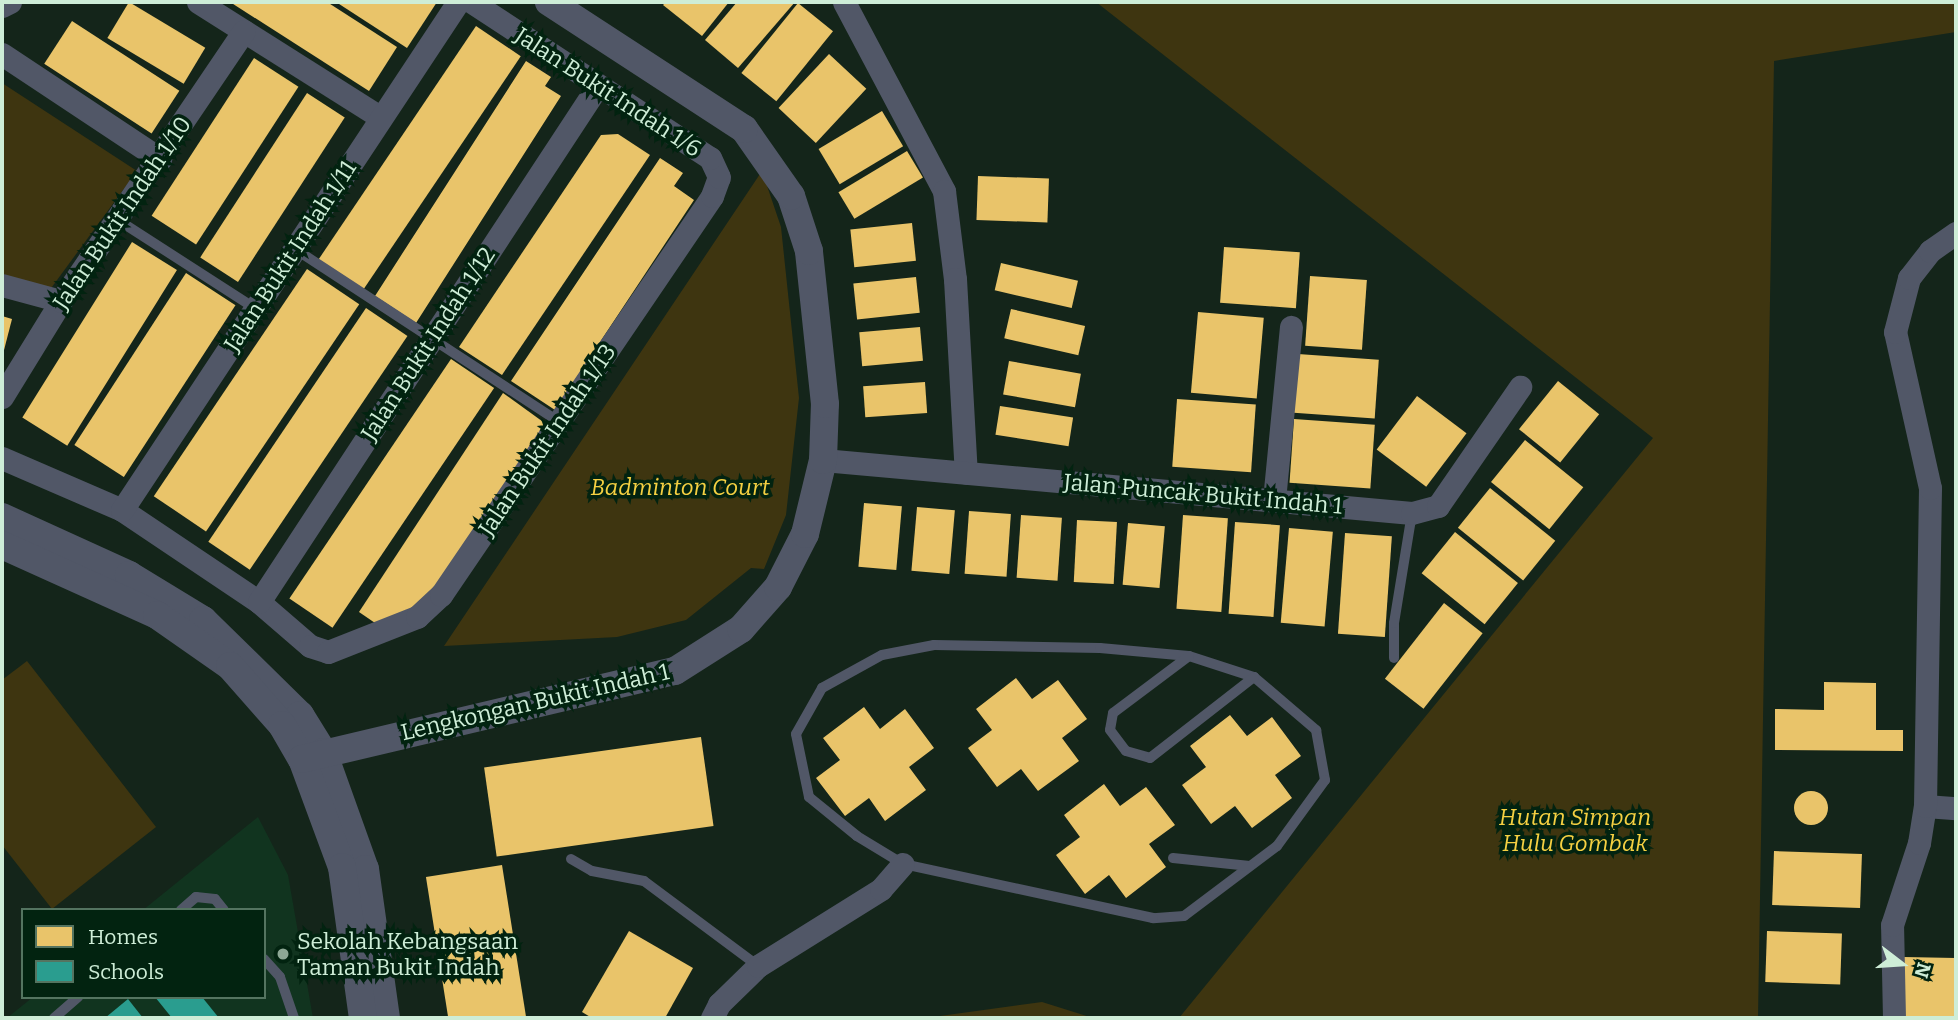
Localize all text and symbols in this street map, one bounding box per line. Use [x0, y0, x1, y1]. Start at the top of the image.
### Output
street label: Jalan Bukit Indah 1/6 [510, 21, 706, 163]
street label: Jalan Bukit Indah 1/10 [47, 111, 197, 315]
street label: Jalan Bukit Indah 1/11 [218, 155, 362, 357]
street label: Jalan Bukit Indah 1/12 [355, 242, 501, 446]
street label: Jalan Bukit Indah 1/13 [473, 339, 621, 541]
street label: Jalan Puncak Bukit Indah 1 [1063, 468, 1343, 520]
park label: Badminton Court [590, 473, 770, 501]
street label: Lengkongan Bukit Indah 1 [398, 658, 672, 746]
park label: Hutan Simpan Hulu Gombak [1499, 803, 1651, 857]
legend [21, 908, 266, 999]
text: Homes [88, 924, 158, 950]
place label: Sekolah Kebangsaan Taman Bukit Indah [297, 927, 518, 981]
north arrow [1867, 929, 1937, 999]
marker: Sekolah Kebangsaan Taman Bukit Indah [275, 946, 291, 962]
text: Schools [88, 959, 164, 985]
text: N [1909, 960, 1936, 981]

